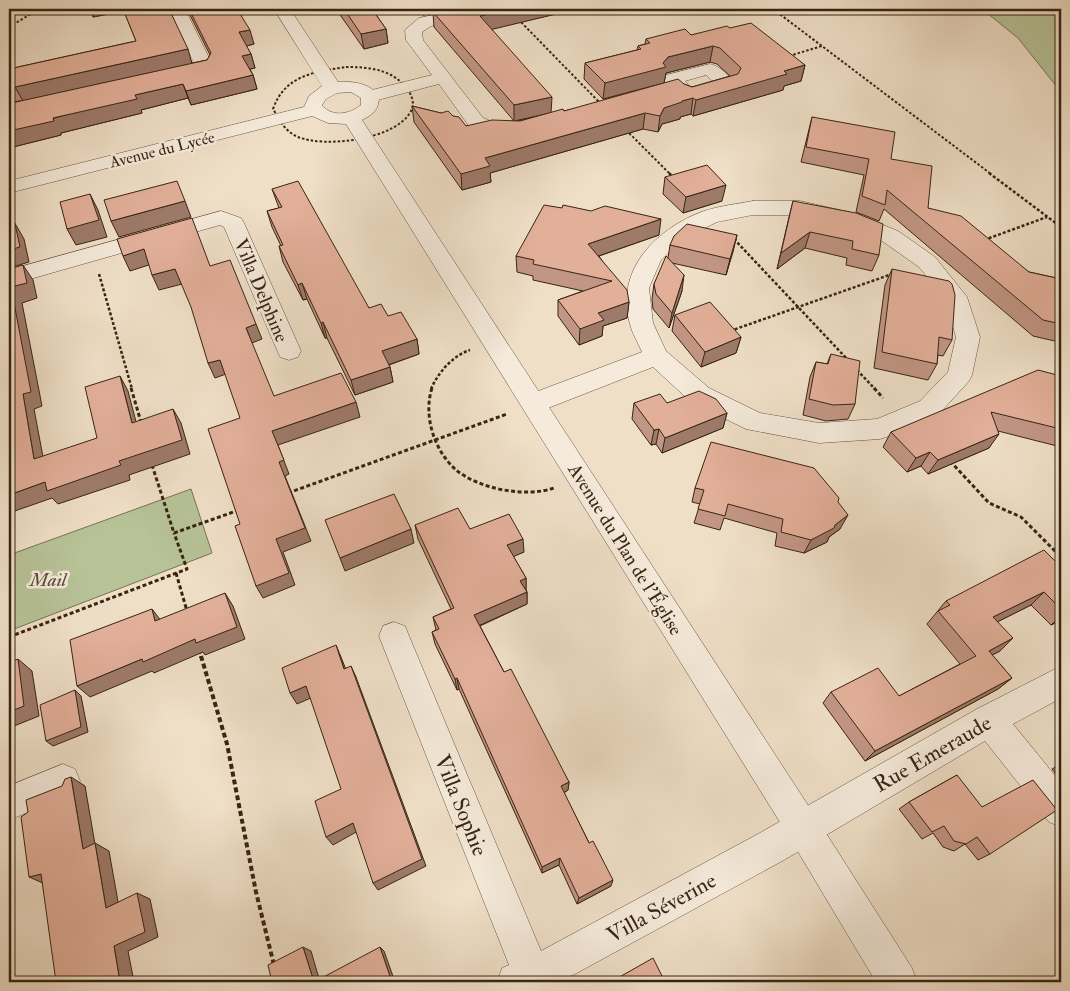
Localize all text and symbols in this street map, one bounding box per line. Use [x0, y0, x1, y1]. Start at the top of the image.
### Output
street label: Avenue du Lycée [107, 127, 217, 173]
street label: Villa Delphine [228, 235, 294, 346]
street label: Avenue du Plan de l'Église [562, 457, 690, 640]
park label: Mail [29, 568, 68, 592]
street label: Rue Emeraude [869, 709, 996, 799]
street label: Villa Sophie [427, 751, 494, 860]
street label: Villa Séverine [602, 866, 721, 949]

